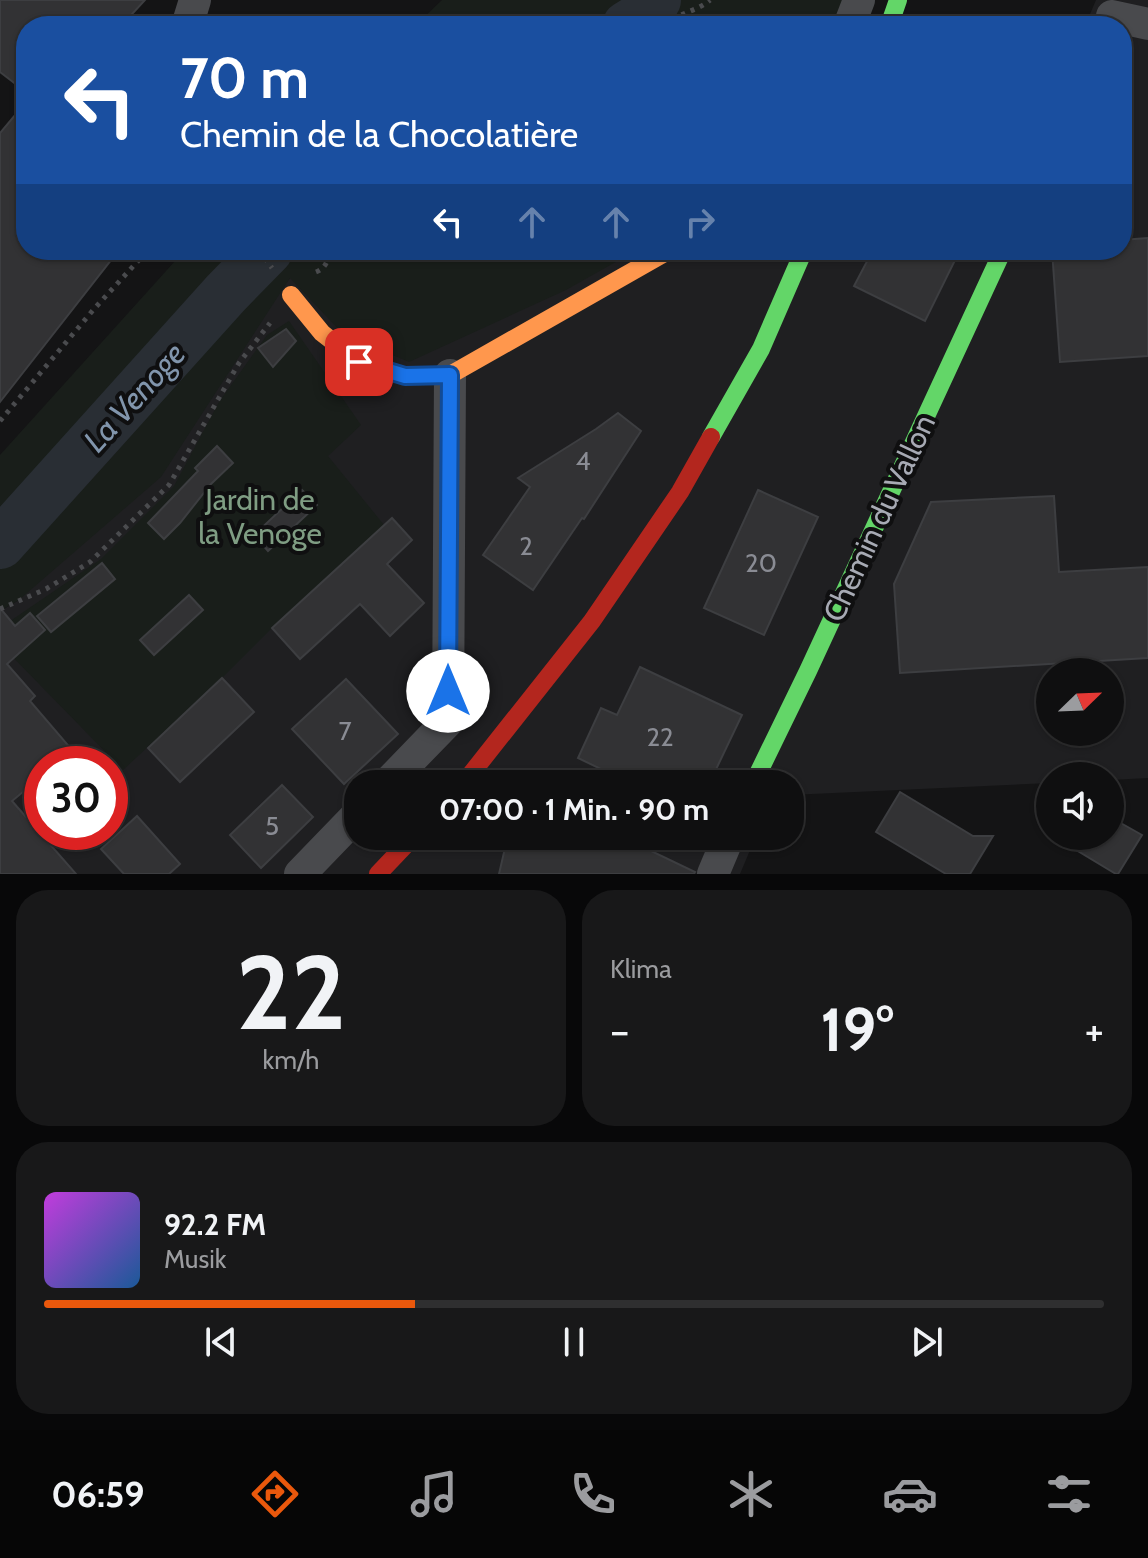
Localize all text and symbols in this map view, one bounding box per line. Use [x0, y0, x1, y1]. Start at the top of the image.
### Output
text: 70 m [180, 44, 309, 112]
icon: left [48, 48, 152, 152]
text: Chemin de la Chocolatière [180, 112, 578, 156]
icon: left [426, 200, 470, 244]
icon: ahead [510, 200, 554, 244]
icon: ahead [594, 200, 638, 244]
icon: right [678, 200, 722, 244]
pin [325, 328, 393, 396]
water label: La Venoge [75, 334, 193, 460]
icon: arrive [337, 340, 381, 384]
street label: Chemin du Vallon [815, 409, 943, 627]
house number: 4 [575, 445, 591, 477]
park label: Jardin de la Venoge [198, 481, 322, 552]
house number: 2 [519, 530, 533, 562]
house number: 20 [745, 547, 777, 579]
position arrow [406, 649, 490, 733]
north arrow [1036, 658, 1124, 746]
map controls [1036, 658, 1124, 850]
house number: 7 [338, 715, 352, 747]
house number: 22 [646, 721, 674, 753]
speed limit sign: 30 [24, 746, 128, 850]
button: sound [1036, 762, 1124, 850]
text: 07:00 · 1 Min. · 90 m [439, 791, 709, 828]
house number: 5 [265, 810, 279, 842]
text: 22 [236, 929, 346, 1055]
text: Klima [610, 953, 672, 985]
text: 19° [820, 993, 894, 1066]
text: − [610, 1004, 629, 1057]
text: + [1085, 1004, 1104, 1057]
text: km/h [263, 1044, 319, 1076]
text: 92.2 FM [164, 1206, 266, 1243]
text: Musik [164, 1243, 226, 1275]
icon: previous [199, 1320, 243, 1364]
icon: pause [552, 1320, 596, 1364]
icon: next [905, 1320, 949, 1364]
icon: directions [247, 1466, 303, 1522]
icon: music [406, 1466, 462, 1522]
icon: phone [565, 1466, 621, 1522]
icon: climate [723, 1466, 779, 1522]
icon: car [882, 1466, 938, 1522]
icon: filters [1041, 1466, 1097, 1522]
text: 06:59 [51, 1472, 145, 1516]

